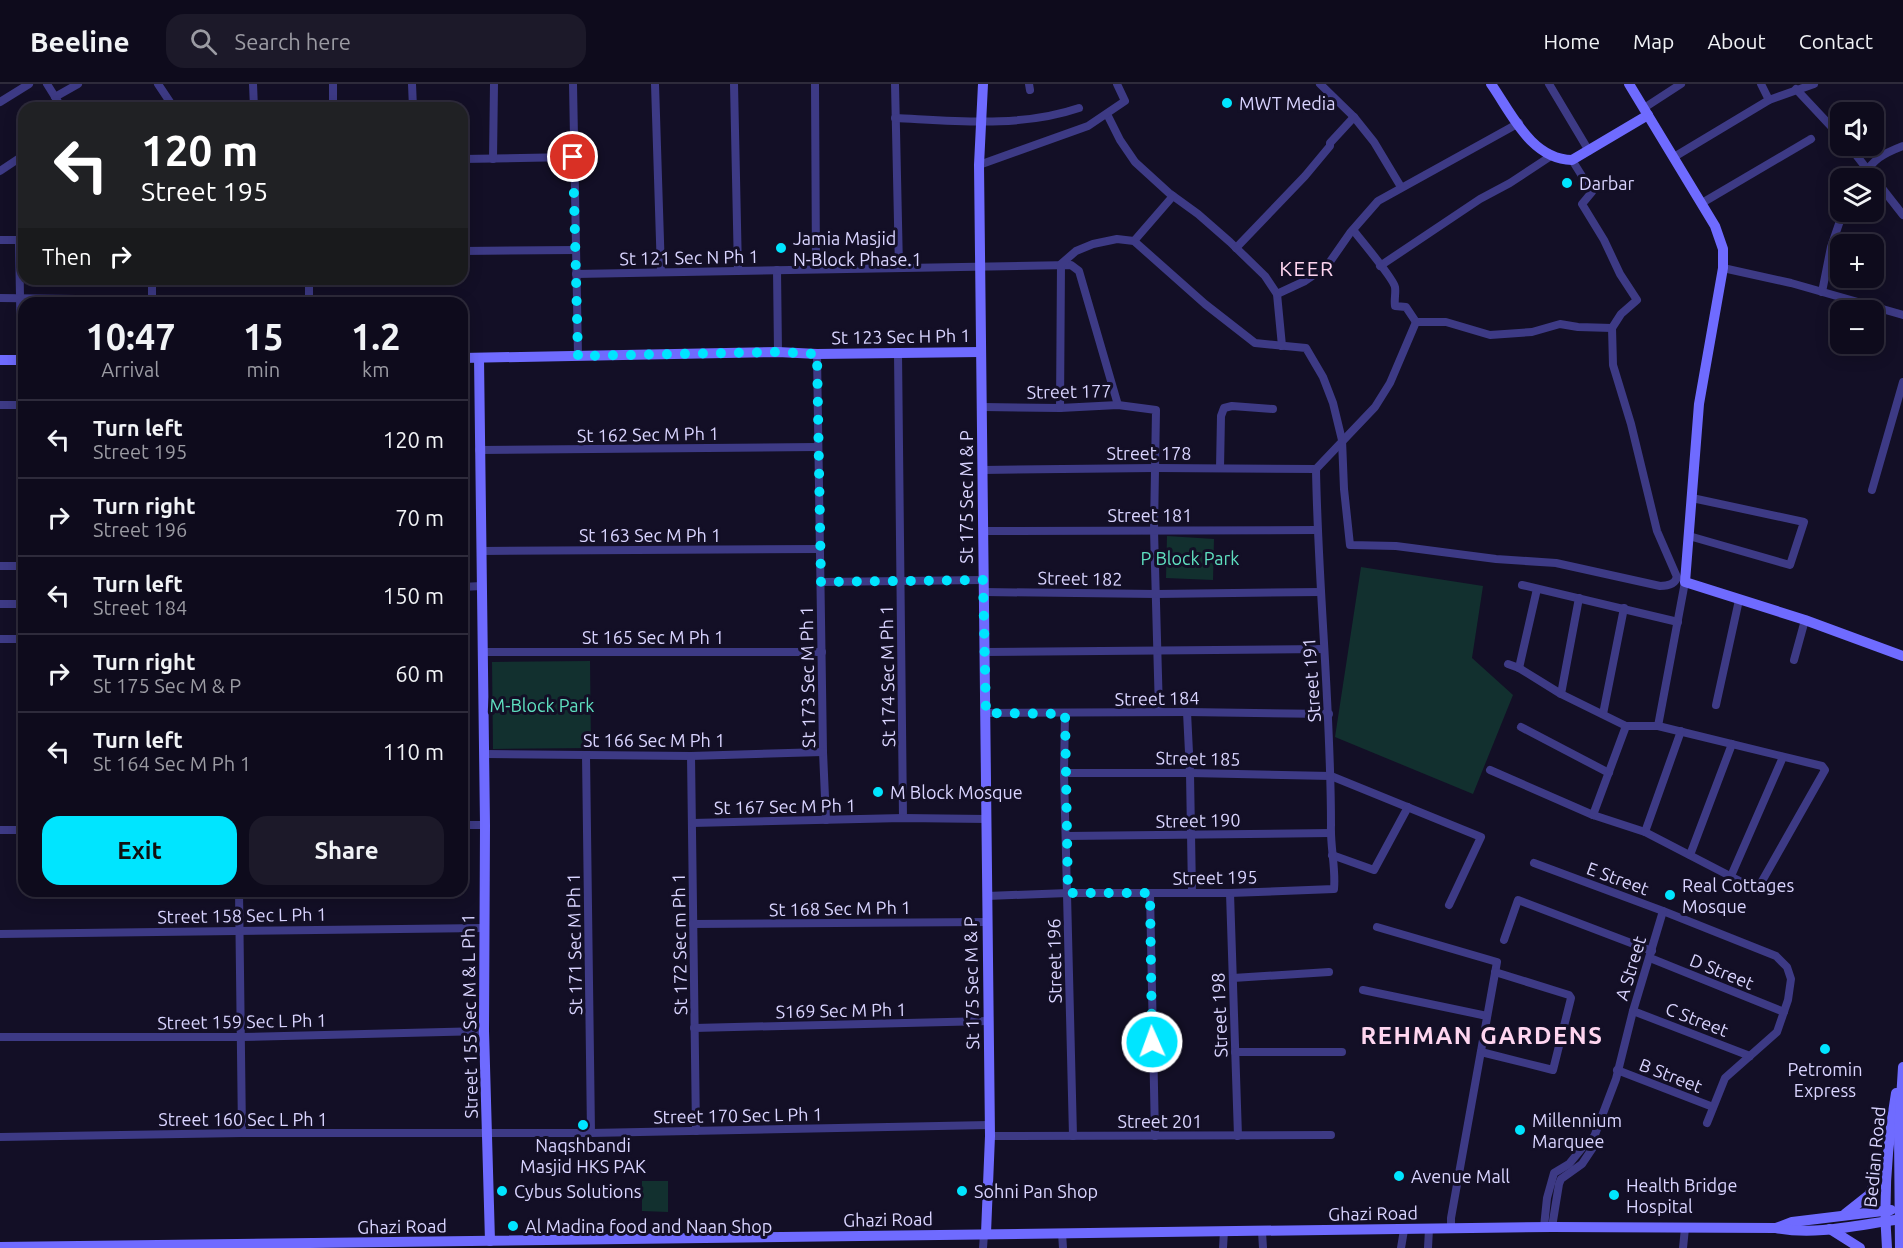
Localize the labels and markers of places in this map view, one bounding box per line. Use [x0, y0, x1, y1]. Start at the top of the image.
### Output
place label: MWT Media [1239, 93, 1336, 113]
marker: MWT Media [1220, 96, 1234, 110]
pin [547, 131, 598, 182]
place label: Darbar [1579, 173, 1635, 193]
marker: Darbar [1560, 176, 1574, 190]
place label: Jamia Masjid N-Block Phase.1 [793, 228, 922, 269]
marker: Jamia Masjid N-Block Phase.1 [774, 241, 788, 255]
place label: M Block Mosque [890, 782, 1023, 802]
marker: M Block Mosque [871, 785, 885, 799]
place label: Real Cottages Mosque [1682, 875, 1794, 916]
marker: Real Cottages Mosque [1663, 888, 1677, 902]
marker: Petromin Express [1818, 1042, 1832, 1056]
place label: Petromin Express [1788, 1059, 1862, 1100]
place label: Millennium Marquee [1532, 1110, 1622, 1151]
marker: Naqshbandi Masjid HKS PAK [576, 1118, 590, 1132]
marker: Millennium Marquee [1513, 1123, 1527, 1137]
place label: Naqshbandi Masjid HKS PAK [520, 1135, 646, 1176]
place label: Avenue Mall [1411, 1166, 1510, 1186]
marker: Avenue Mall [1392, 1169, 1406, 1183]
place label: Health Bridge Hospital [1626, 1175, 1737, 1216]
place label: Cybus Solutions [514, 1181, 642, 1201]
place label: Sohni Pan Shop [974, 1181, 1098, 1201]
marker: Cybus Solutions [495, 1184, 509, 1198]
marker: Sohni Pan Shop [955, 1184, 969, 1198]
marker: Health Bridge Hospital [1607, 1188, 1621, 1202]
place label: Al Madina food and Naan Shop [525, 1216, 772, 1236]
marker: Al Madina food and Naan Shop [506, 1219, 520, 1233]

